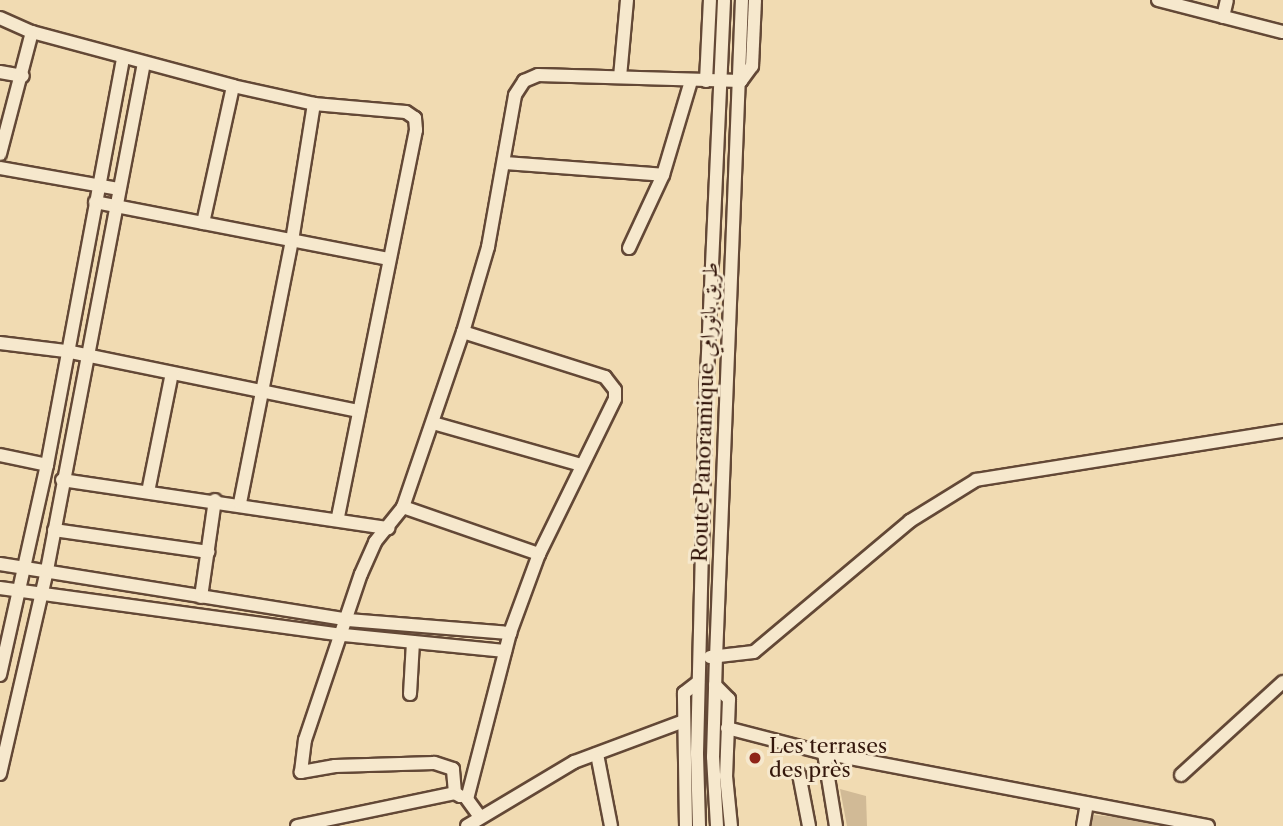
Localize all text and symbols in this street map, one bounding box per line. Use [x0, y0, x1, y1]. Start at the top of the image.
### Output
street label: Route Panoramique طريق بانورامي [687, 262, 723, 562]
place label: Les terrases des près [769, 733, 887, 783]
marker: Les terrases des près [747, 750, 763, 766]

